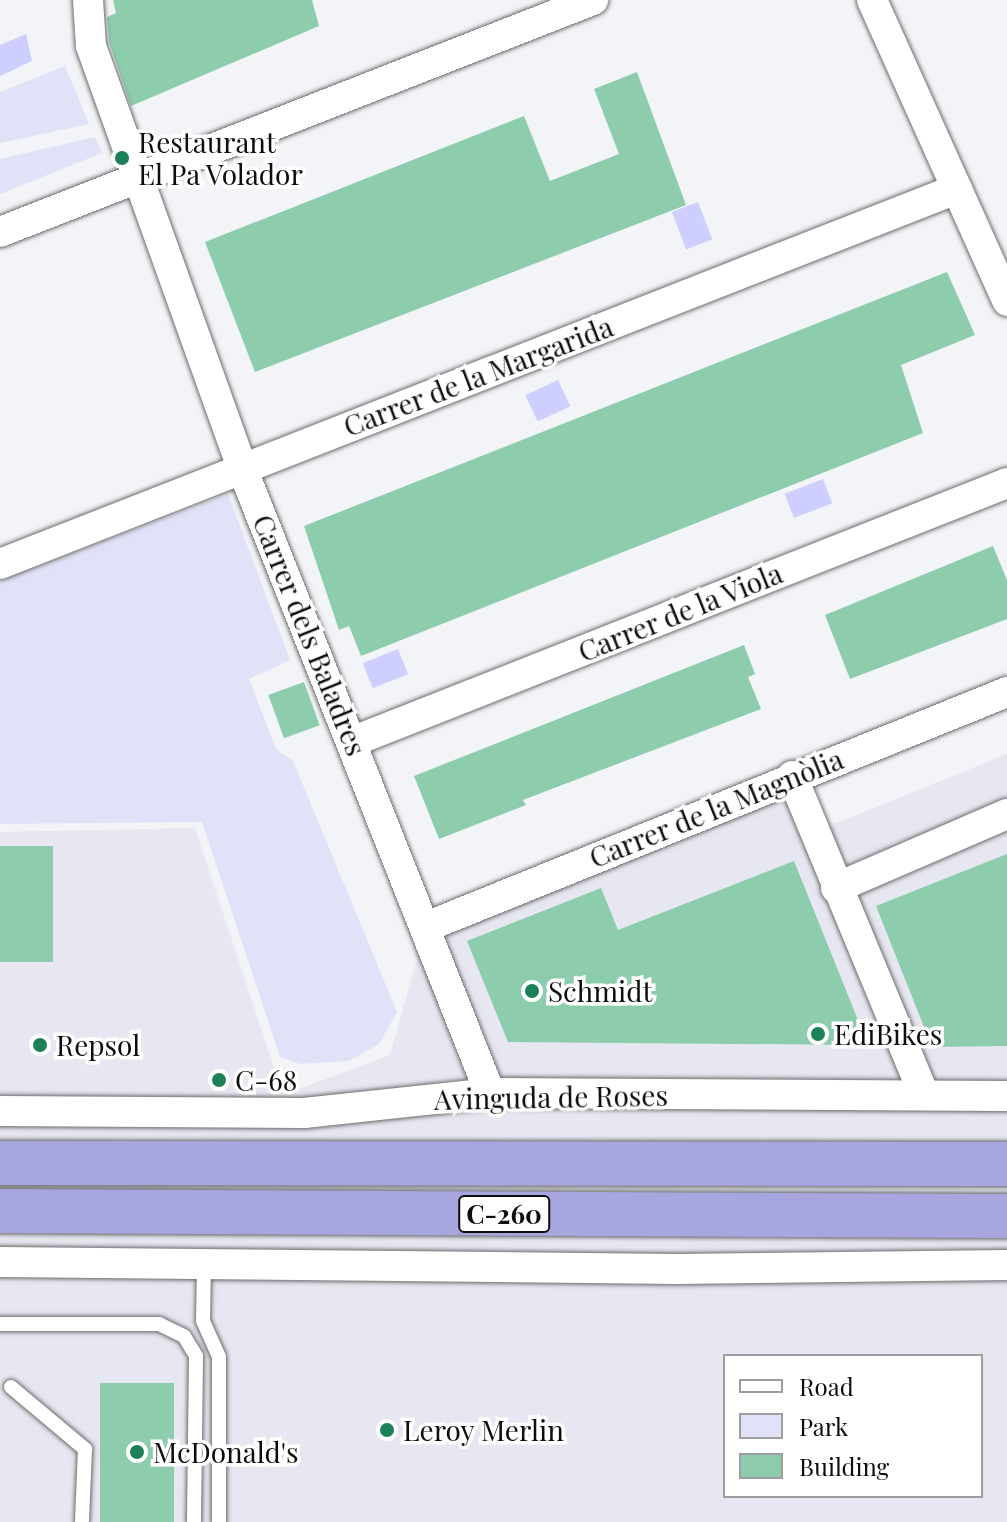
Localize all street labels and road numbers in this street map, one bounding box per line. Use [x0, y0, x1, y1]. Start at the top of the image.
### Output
street label: Carrer de la Margarida [338, 309, 618, 443]
street label: Carrer dels Baladres [246, 509, 374, 761]
street label: Carrer de la Viola [572, 555, 788, 669]
street label: Carrer de la Magnòlia [583, 741, 849, 875]
street label: Avinguda de Roses [434, 1078, 668, 1116]
road number: C-260 [458, 1192, 550, 1236]

